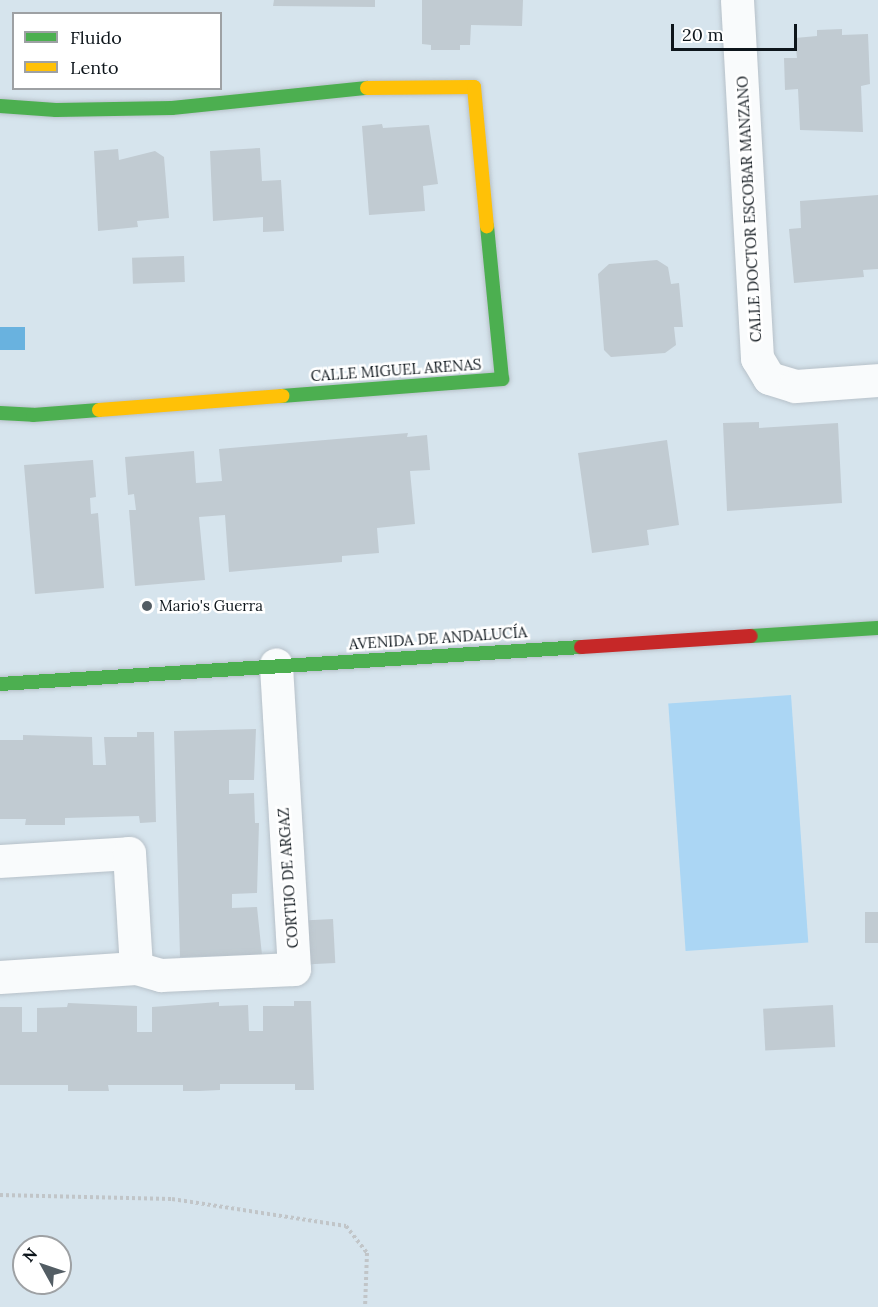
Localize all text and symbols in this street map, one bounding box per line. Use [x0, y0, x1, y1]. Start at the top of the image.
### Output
legend [12, 12, 222, 90]
scale bar [674, 12, 800, 50]
text: 20 m [682, 23, 724, 46]
text: Fluido [70, 26, 122, 49]
text: Lento [70, 56, 118, 79]
street label: CALLE DOCTOR ESCOBAR MANZANO [733, 75, 765, 343]
street label: CALLE MIGUEL ARENAS [310, 355, 482, 385]
place label: Mario's Guerra [159, 597, 263, 615]
marker: Mario's Guerra [140, 599, 154, 613]
street label: AVENIDA DE ANDALUCÍA [348, 623, 528, 653]
street label: CORTIJO DE ARGAZ [274, 807, 302, 949]
north arrow [12, 1235, 72, 1295]
text: N [18, 1244, 41, 1266]

